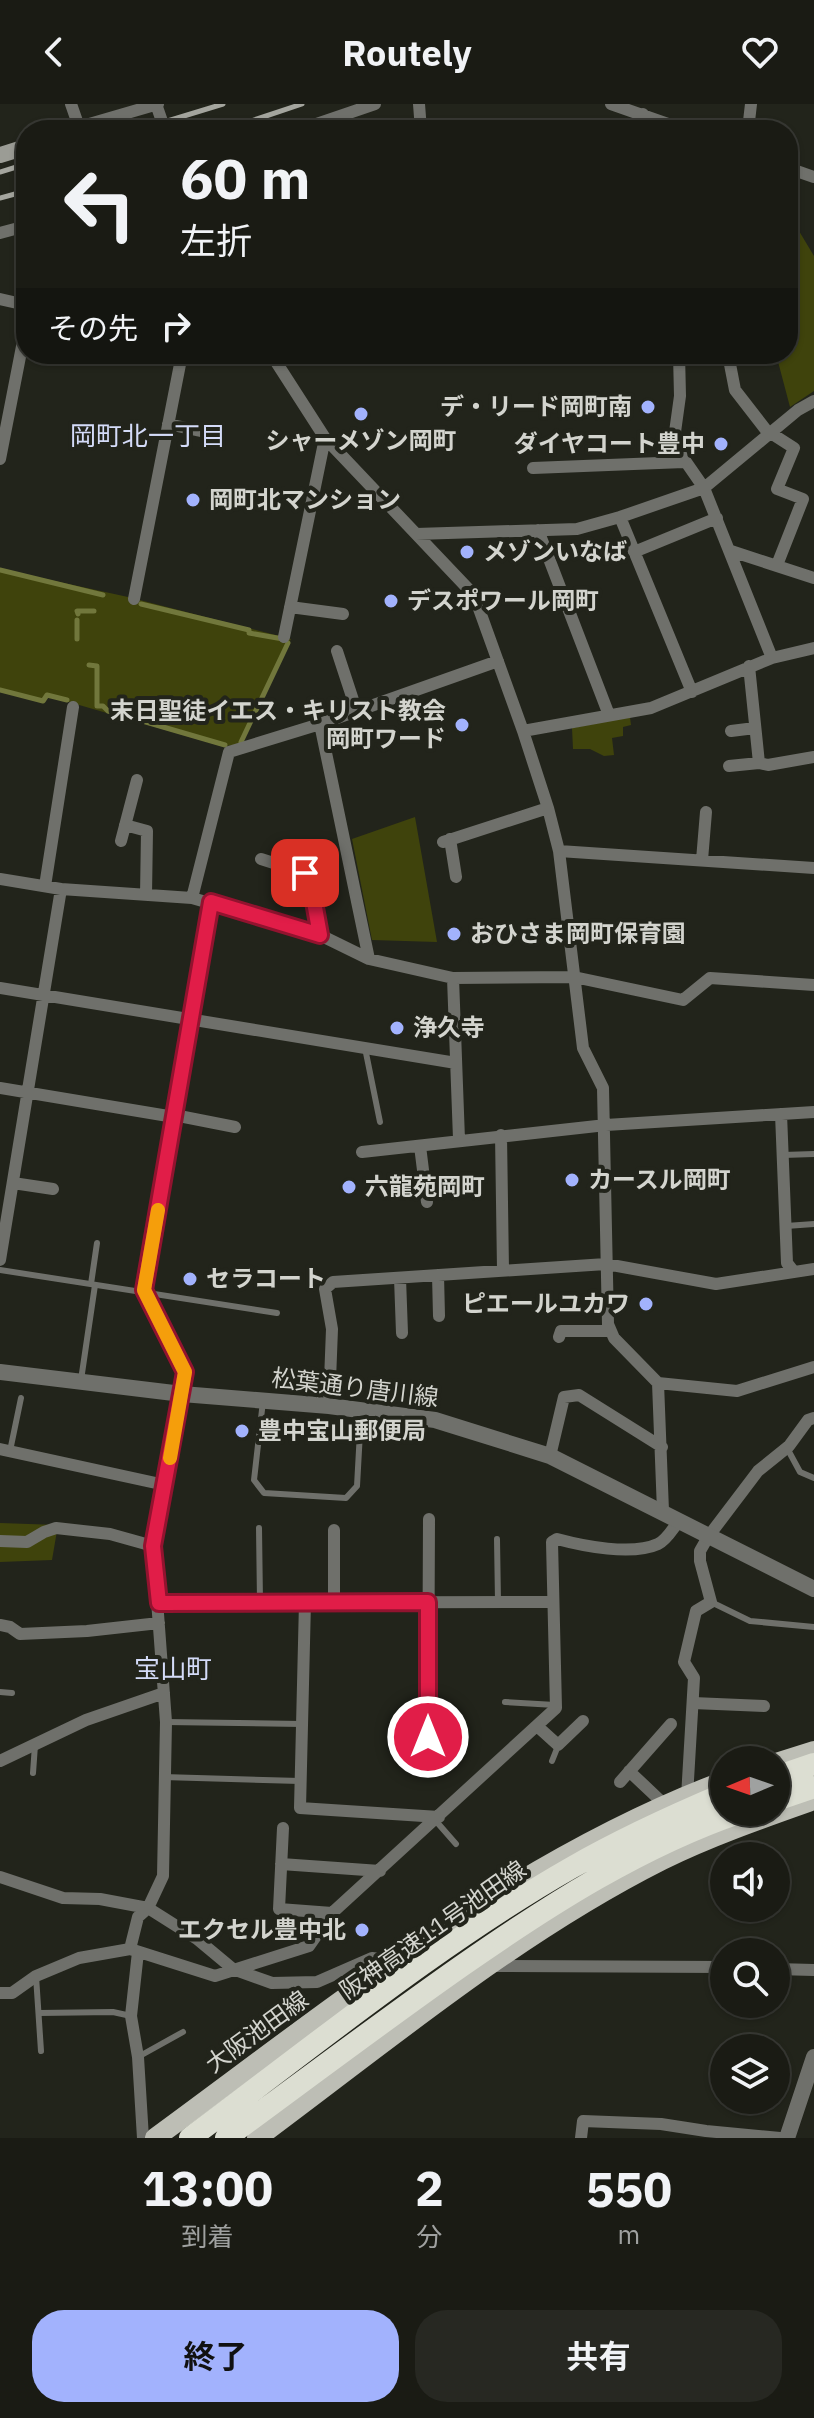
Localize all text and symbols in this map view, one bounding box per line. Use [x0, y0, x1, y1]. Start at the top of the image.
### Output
text: Routely [342, 29, 472, 76]
icon: back [32, 30, 76, 74]
icon: heart [738, 30, 782, 74]
text: 60 m [180, 142, 310, 214]
icon: left [48, 152, 152, 256]
text: 左折 [180, 217, 252, 264]
icon: right [154, 304, 198, 348]
text: その先 [48, 308, 138, 347]
place label: デ・リード岡町南 [440, 390, 632, 422]
marker: デ・リード岡町南 [639, 398, 657, 416]
marker: シャーメゾン岡町 [352, 405, 370, 423]
district label: 岡町北一丁目 [70, 418, 226, 452]
place label: シャーメゾン岡町 [265, 424, 457, 456]
place label: ダイヤコート豊中 [514, 427, 705, 459]
marker: ダイヤコート豊中 [712, 435, 730, 453]
place label: 岡町北マンション [209, 483, 401, 515]
marker: 岡町北マンション [184, 491, 202, 509]
place label: メゾンいなば [483, 535, 627, 567]
marker: メゾンいなば [458, 543, 476, 561]
place label: デスポワール岡町 [407, 584, 599, 616]
marker: デスポワール岡町 [382, 592, 400, 610]
place label: 末日聖徒イエス・キリスト教会 岡町ワード [110, 694, 446, 754]
marker: 末日聖徒イエス・キリスト教会 岡町ワード [453, 716, 471, 734]
pin [271, 839, 339, 907]
icon: arrive [283, 851, 327, 895]
place label: おひさま岡町保育園 [470, 917, 686, 949]
marker: おひさま岡町保育園 [445, 925, 463, 943]
place label: 浄久寺 [413, 1011, 485, 1043]
marker: 浄久寺 [388, 1019, 406, 1037]
place label: カースル岡町 [588, 1163, 731, 1195]
place label: 六龍苑岡町 [365, 1170, 485, 1202]
marker: カースル岡町 [563, 1171, 581, 1189]
marker: 六龍苑岡町 [340, 1178, 358, 1196]
place label: セラコート [206, 1262, 326, 1294]
marker: セラコート [181, 1270, 199, 1288]
place label: ピエールユカワ [462, 1287, 630, 1319]
marker: ピエールユカワ [637, 1295, 655, 1313]
street label: 松葉通り唐川線 [270, 1361, 440, 1413]
place label: 豊中宝山郵便局 [258, 1414, 426, 1446]
marker: 豊中宝山郵便局 [233, 1422, 251, 1440]
district label: 宝山町 [134, 1651, 212, 1685]
position arrow [386, 1695, 470, 1779]
north arrow [710, 1746, 790, 1826]
map controls [710, 1746, 790, 2114]
button: sound [710, 1842, 790, 1922]
street label: 阪神高速11号池田線 [333, 1853, 532, 2006]
place label: エクセル豊中北 [178, 1913, 346, 1945]
marker: エクセル豊中北 [353, 1921, 371, 1939]
button: search [710, 1938, 790, 2018]
street label: 大阪池田線 [198, 1983, 314, 2079]
button: layers [710, 2034, 790, 2114]
text: 13:00 [142, 2157, 273, 2219]
text: 2 [415, 2157, 444, 2219]
text: 550 [586, 2158, 672, 2220]
text: m [617, 2217, 640, 2251]
text: 到着 [181, 2219, 233, 2253]
text: 分 [416, 2219, 442, 2253]
button: 終了 [32, 2310, 399, 2402]
button: 共有 [415, 2310, 782, 2402]

